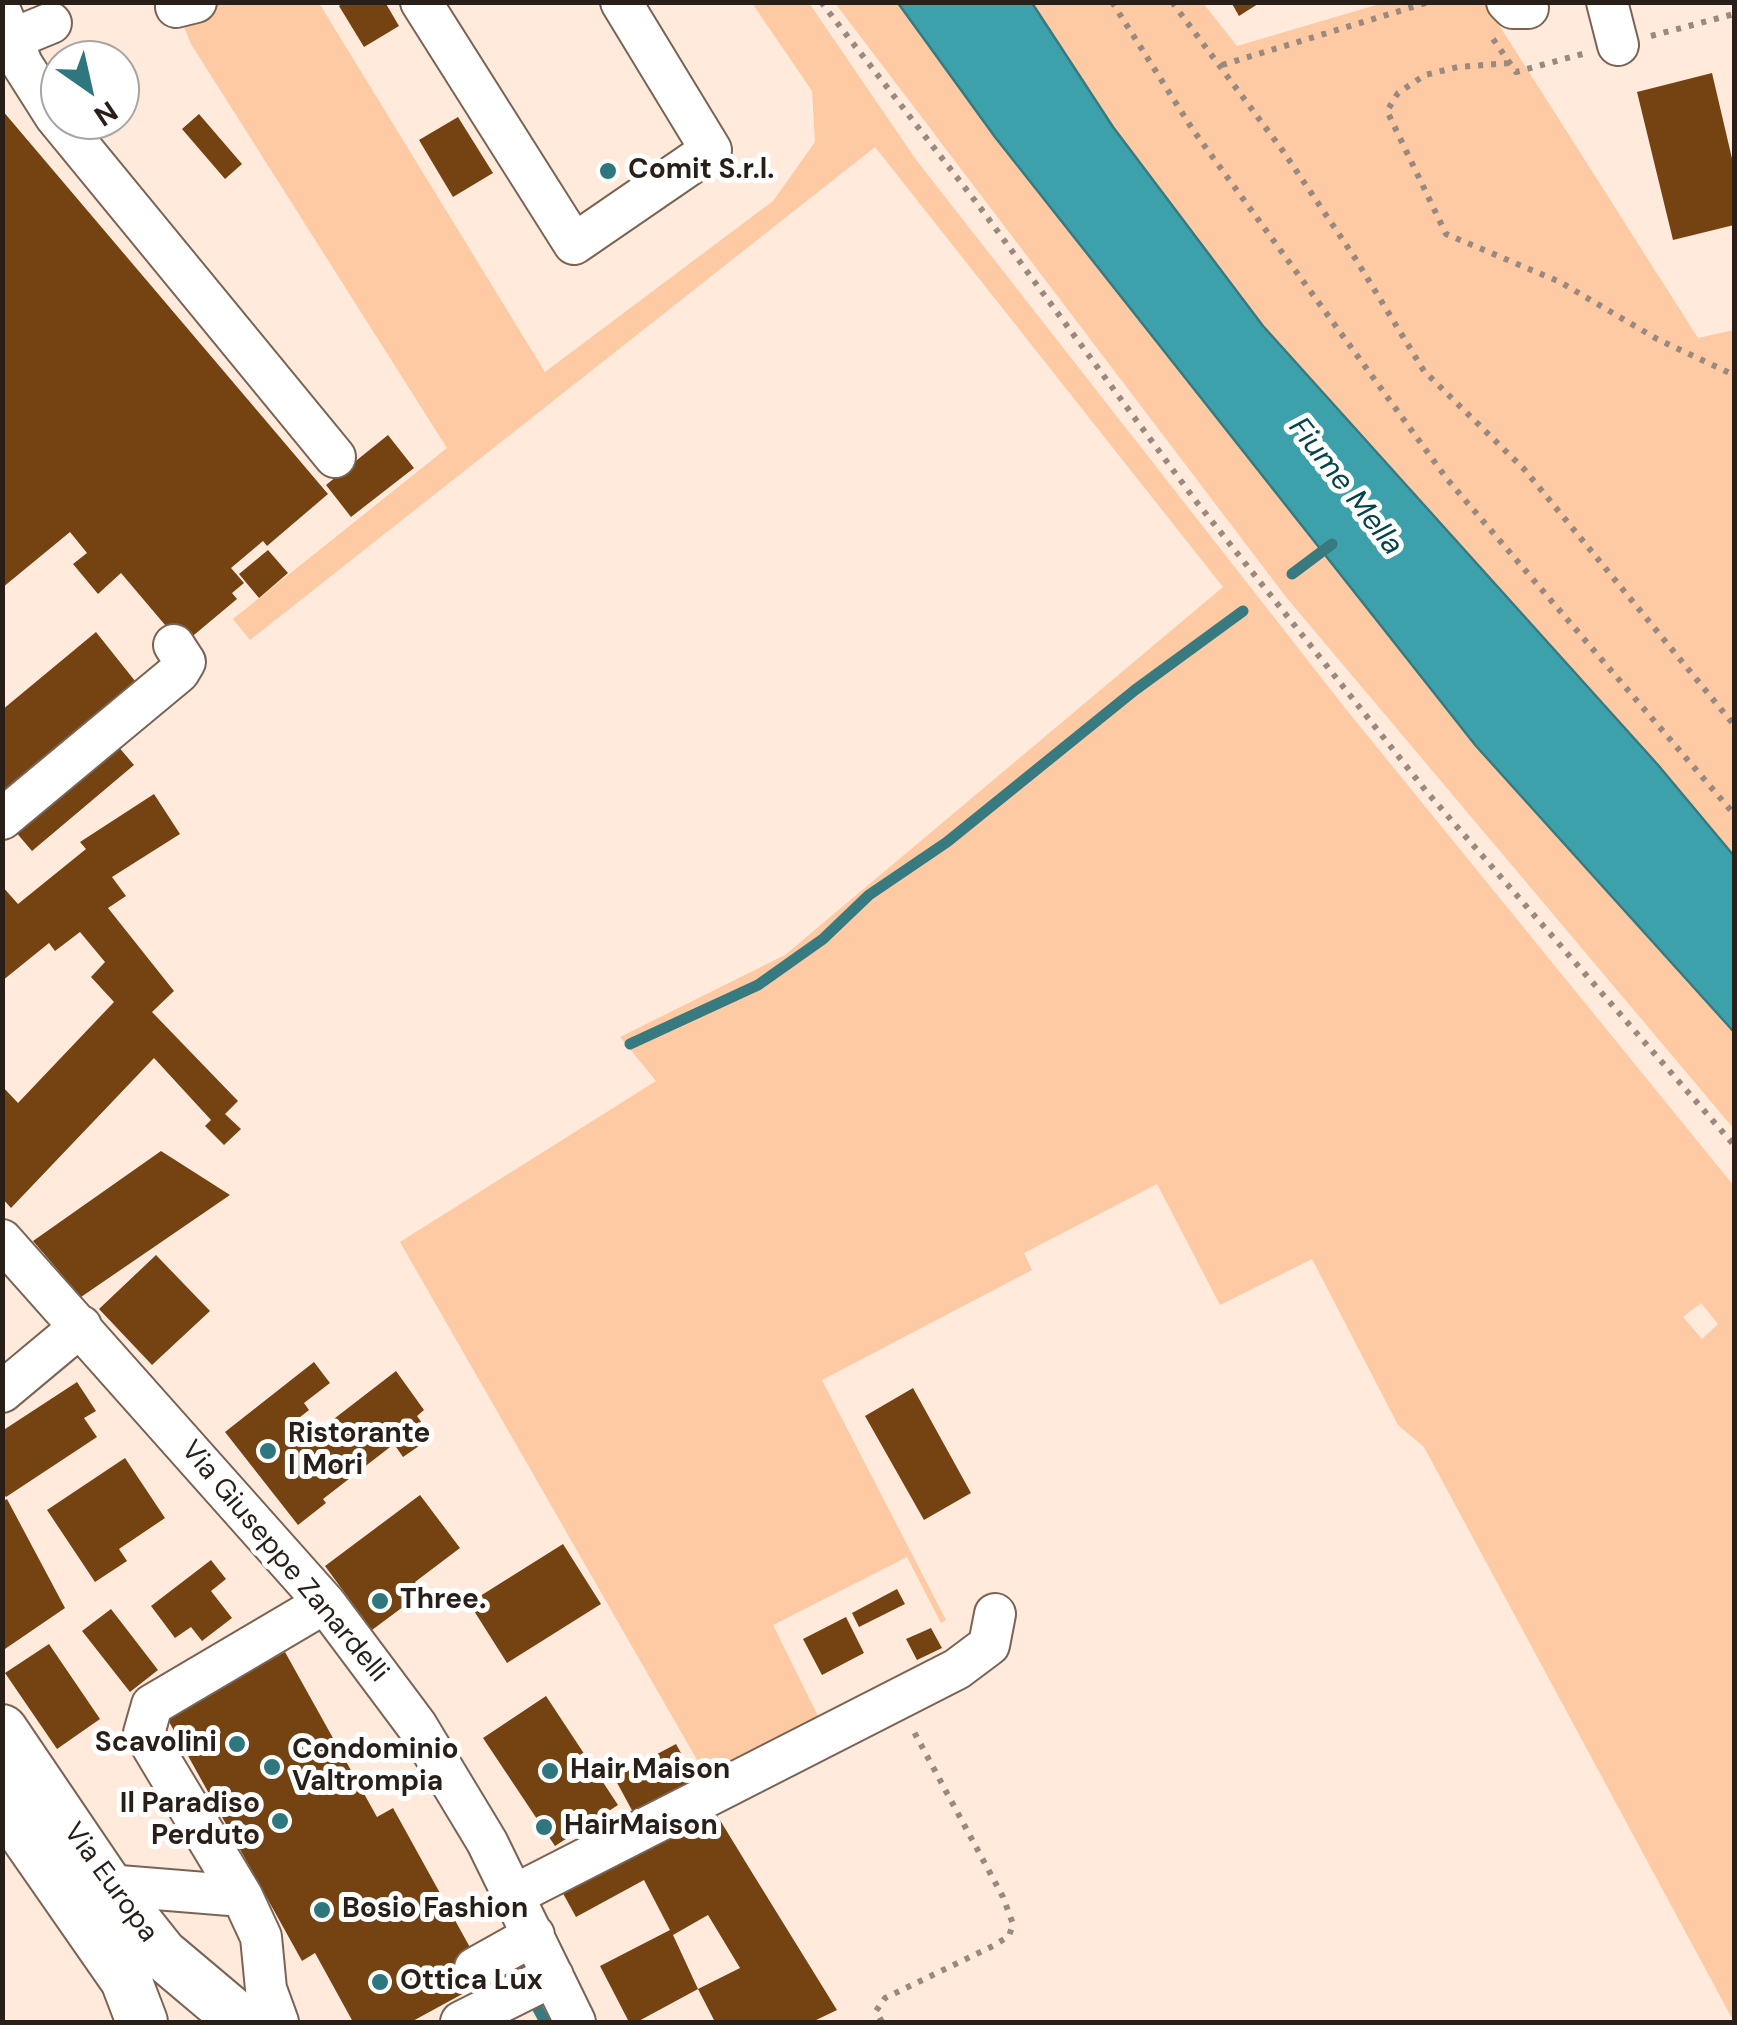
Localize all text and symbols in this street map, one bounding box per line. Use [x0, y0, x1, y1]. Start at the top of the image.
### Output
north arrow [40, 40, 140, 140]
text: N [87, 93, 125, 135]
place label: Comit S.r.l. [628, 154, 774, 188]
marker: Comit S.r.l. [597, 160, 619, 182]
water label: Fiume Mella [1280, 411, 1410, 563]
place label: Ristorante I Mori [288, 1418, 430, 1484]
street label: Via Giuseppe Zanardelli [173, 1435, 395, 1689]
marker: Ristorante I Mori [257, 1440, 279, 1462]
place label: Three. [400, 1584, 486, 1618]
marker: Three. [369, 1590, 391, 1612]
place label: Scavolini [95, 1727, 217, 1761]
marker: Scavolini [226, 1733, 248, 1755]
place label: Condominio Valtrompia [292, 1734, 458, 1800]
place label: Hair Maison [570, 1754, 730, 1788]
marker: Condominio Valtrompia [261, 1756, 283, 1778]
marker: Hair Maison [539, 1760, 561, 1782]
place label: Il Paradiso Perduto [120, 1788, 260, 1854]
marker: Il Paradiso Perduto [269, 1810, 291, 1832]
place label: HairMaison [564, 1810, 718, 1844]
marker: HairMaison [533, 1816, 555, 1838]
street label: Via Europa [56, 1817, 164, 1949]
place label: Bosio Fashion [342, 1893, 528, 1927]
marker: Bosio Fashion [311, 1899, 333, 1921]
place label: Ottica Lux [400, 1965, 543, 1999]
marker: Ottica Lux [369, 1971, 391, 1993]

